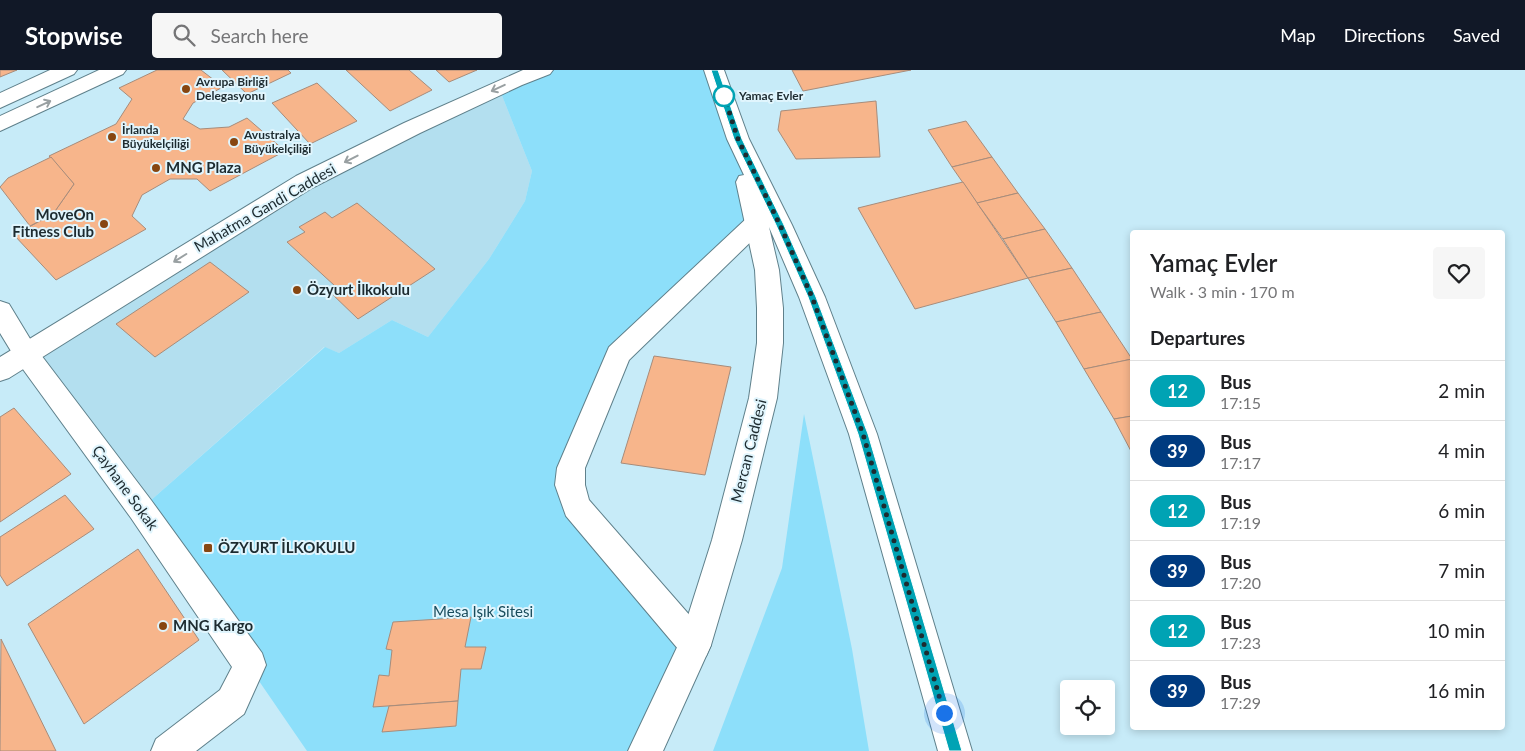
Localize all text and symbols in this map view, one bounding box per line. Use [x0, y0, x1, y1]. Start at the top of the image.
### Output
search box [152, 13, 502, 58]
text: Stopwise [25, 21, 122, 50]
icon: search [170, 21, 198, 49]
text: Search here [210, 24, 308, 47]
text: Map [1280, 24, 1316, 46]
text: Directions [1344, 24, 1425, 46]
text: Saved [1453, 24, 1500, 46]
place label: Avrupa Birliği Delegasyonu [195, 74, 268, 103]
marker: Avrupa Birliği Delegasyonu [180, 83, 192, 95]
one-way arrow [491, 84, 506, 94]
marker: Yamaç Evler [713, 85, 735, 107]
place label: Yamaç Evler [738, 88, 804, 103]
one-way arrow [36, 98, 51, 108]
place label: İrlanda Büyükelçiliği [122, 122, 189, 151]
place label: Avustralya Büyükelçiliği [243, 127, 311, 156]
marker: İrlanda Büyükelçiliği [106, 131, 118, 143]
marker: Avustralya Büyükelçiliği [228, 136, 240, 148]
one-way arrow [344, 155, 359, 164]
place label: MNG Plaza [166, 158, 241, 176]
street label: Mahatma Gandi Caddesi [190, 159, 339, 255]
marker: MNG Plaza [150, 162, 162, 174]
place label: MoveOn Fitness Club [12, 205, 94, 240]
marker: MoveOn Fitness Club [98, 218, 110, 230]
button: heart [1433, 247, 1485, 299]
text: Yamaç Evler [1150, 248, 1277, 277]
one-way arrow [174, 253, 188, 263]
place label: Özyurt İlkokulu [307, 280, 410, 298]
text: Walk · 3 min · 170 m [1150, 282, 1295, 301]
marker: Özyurt İlkokulu [291, 284, 303, 296]
text: Departures [1150, 326, 1245, 349]
text: Bus [1220, 370, 1251, 393]
text: 2 min [1438, 379, 1485, 402]
text: 12 [1167, 380, 1188, 402]
text: 17:15 [1220, 393, 1261, 412]
street label: Mercan Caddesi [726, 397, 770, 504]
text: Bus [1220, 430, 1251, 453]
text: 4 min [1438, 439, 1485, 462]
text: 39 [1167, 440, 1188, 462]
street label: Çayhane Sokak [89, 442, 163, 534]
text: 17:17 [1220, 453, 1261, 472]
text: Bus [1220, 490, 1251, 513]
text: 6 min [1438, 499, 1485, 522]
text: 12 [1167, 500, 1188, 522]
text: 17:19 [1220, 513, 1261, 532]
place label: ÖZYURT İLKOKULU [218, 538, 356, 556]
marker: ÖZYURT İLKOKULU [202, 542, 214, 554]
text: Bus [1220, 550, 1251, 573]
text: 7 min [1438, 559, 1485, 582]
text: 39 [1167, 560, 1188, 582]
text: 17:20 [1220, 573, 1261, 592]
park label: Mesa Işık Sitesi [433, 602, 533, 620]
text: Bus [1220, 610, 1251, 633]
place label: MNG Kargo [173, 616, 253, 634]
text: 10 min [1427, 619, 1485, 642]
marker: MNG Kargo [157, 620, 169, 632]
text: 12 [1167, 620, 1188, 642]
text: 17:23 [1220, 633, 1261, 652]
text: Bus [1220, 670, 1251, 693]
text: 16 min [1427, 679, 1485, 702]
map controls [1060, 680, 1115, 735]
button: locate [1060, 680, 1115, 735]
text: 39 [1167, 680, 1188, 702]
text: 17:29 [1220, 693, 1261, 712]
your location [932, 701, 957, 726]

